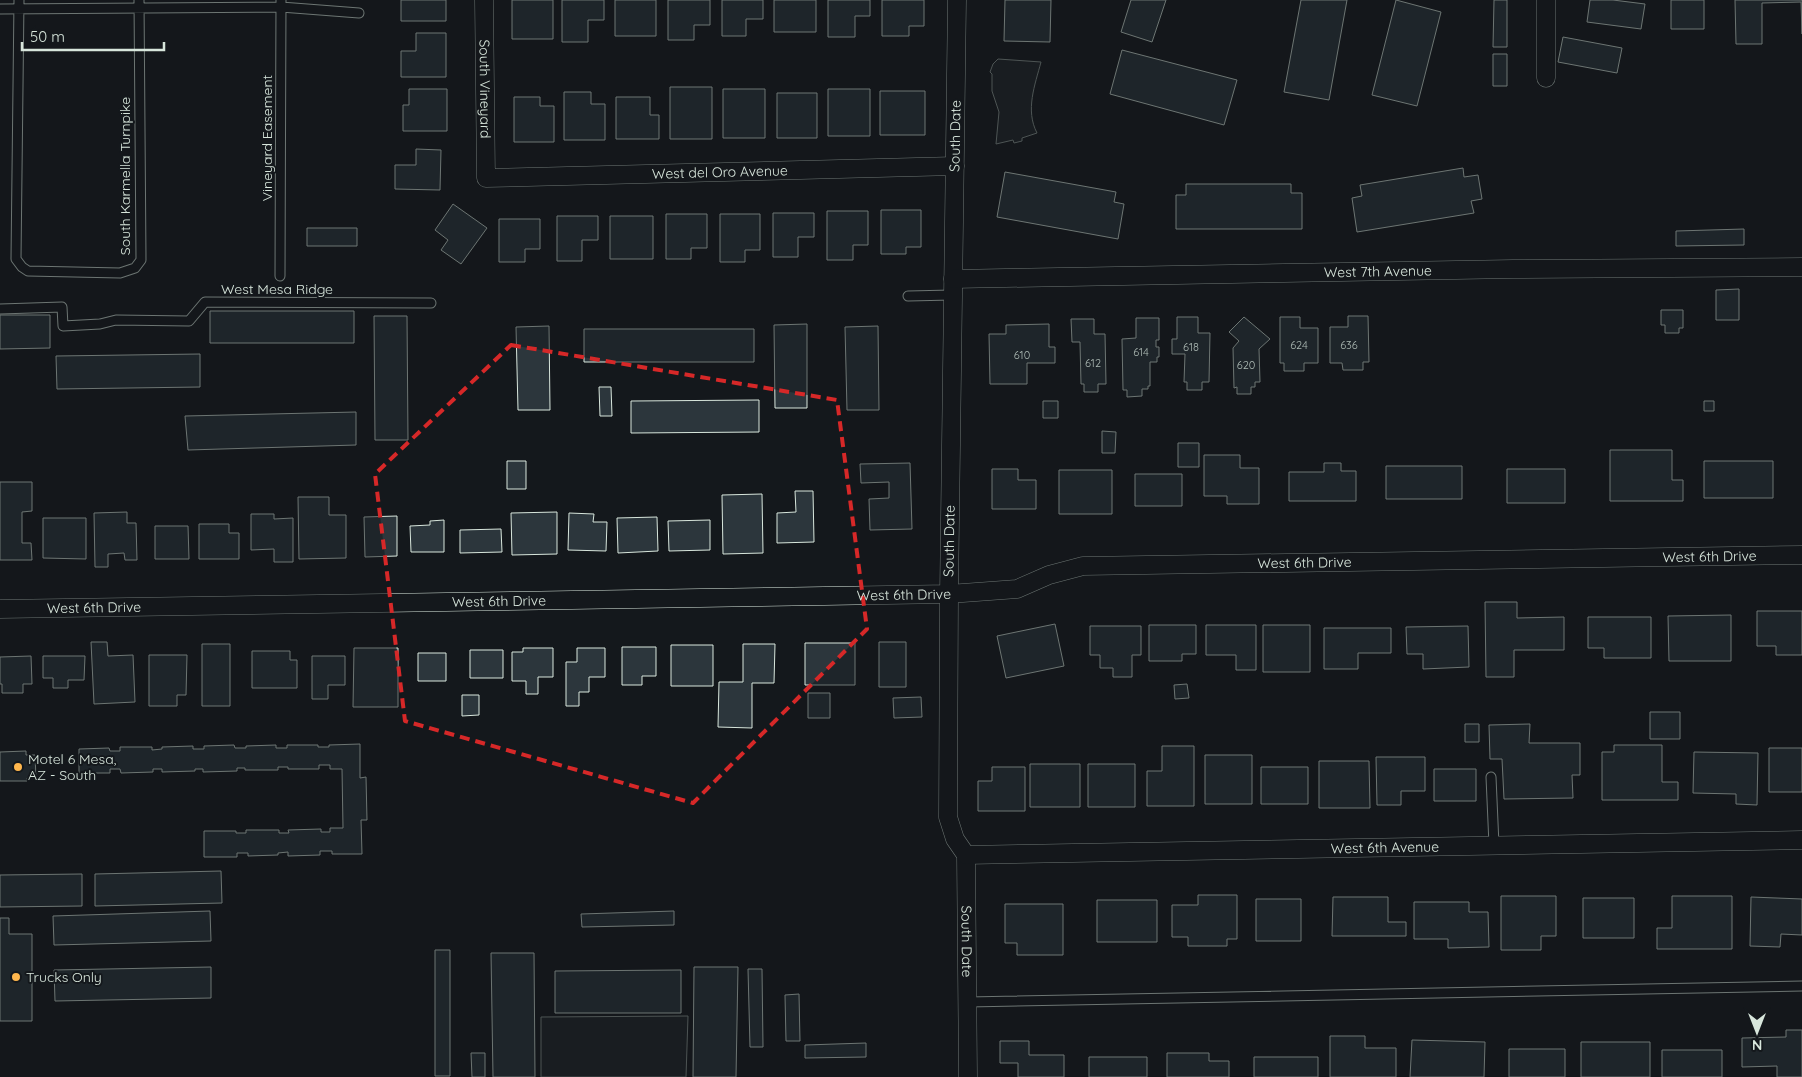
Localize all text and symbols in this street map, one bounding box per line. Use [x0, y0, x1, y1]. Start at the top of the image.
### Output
scale bar [22, 20, 165, 52]
text: 50 m [30, 27, 65, 46]
street label: South Vineyard [475, 39, 495, 139]
street label: Vineyard Easement [258, 75, 276, 201]
street label: South Karmella Turnpike [116, 97, 134, 255]
street label: South Date [945, 100, 965, 172]
street label: West del Oro Avenue [652, 161, 788, 183]
street label: West 7th Avenue [1324, 261, 1432, 281]
street label: West Mesa Ridge [221, 280, 333, 298]
house number: 624 [1290, 338, 1308, 352]
house number: 636 [1340, 338, 1358, 352]
house number: 618 [1183, 340, 1199, 354]
house number: 614 [1133, 345, 1149, 359]
house number: 610 [1014, 348, 1030, 362]
house number: 612 [1085, 356, 1101, 370]
house number: 620 [1237, 358, 1255, 372]
street label: South Date [939, 505, 959, 577]
street label: West 6th Drive [1662, 547, 1757, 566]
street label: West 6th Drive [1257, 553, 1352, 572]
street label: West 6th Drive [857, 585, 951, 604]
street label: West 6th Drive [452, 591, 546, 611]
street label: West 6th Drive [47, 598, 141, 617]
place label: Motel 6 Mesa, AZ - South [28, 750, 117, 784]
marker: Motel 6 Mesa, AZ - South [12, 761, 24, 773]
street label: West 6th Avenue [1331, 838, 1439, 857]
street label: South Date [957, 905, 976, 978]
place label: Trucks Only [26, 968, 102, 986]
marker: Trucks Only [10, 971, 22, 983]
north arrow [1732, 1007, 1782, 1057]
text: N [1752, 1036, 1762, 1054]

